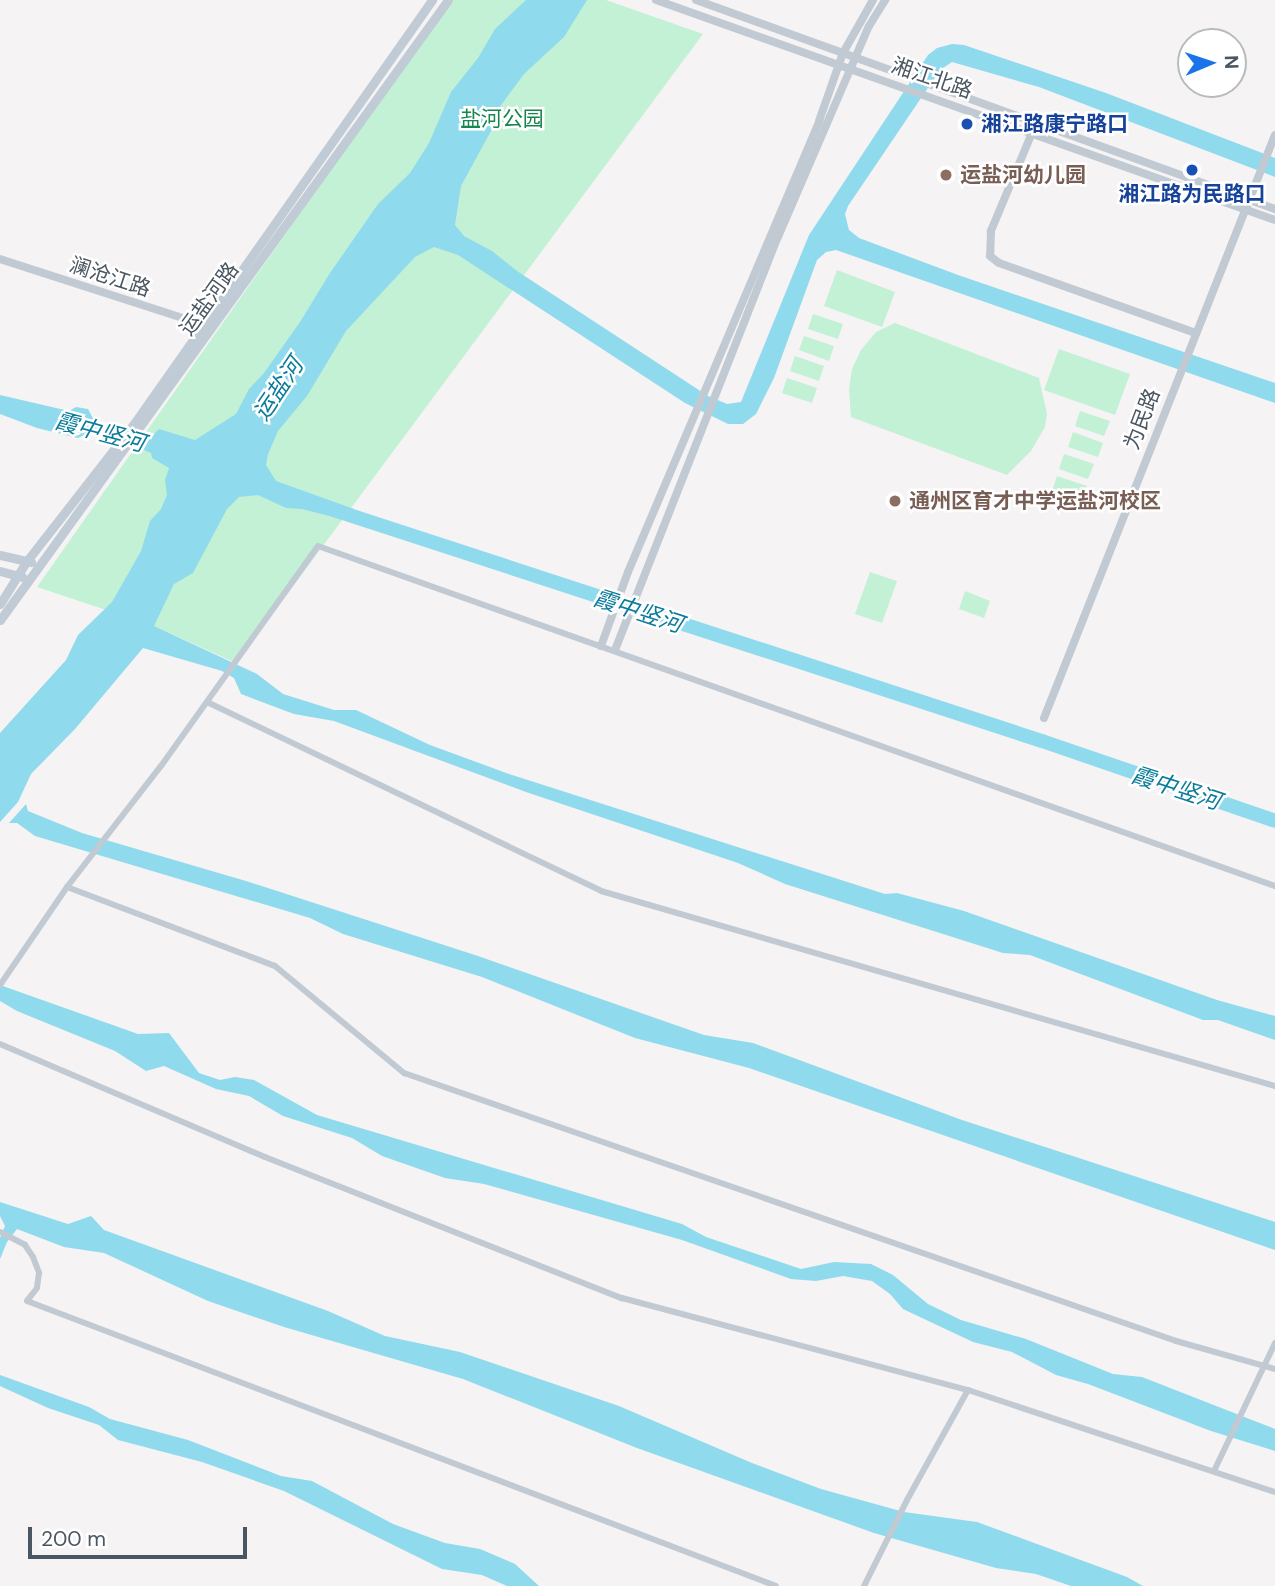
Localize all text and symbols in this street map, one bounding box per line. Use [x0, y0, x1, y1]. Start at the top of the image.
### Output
north arrow [1177, 28, 1247, 98]
street label: 湘江北路 [888, 52, 976, 104]
text: N [1219, 55, 1244, 70]
park label: 盐河公园 [460, 106, 544, 132]
place label: 湘江路康宁路口 [981, 111, 1128, 137]
marker: 湘江路康宁路口 [959, 116, 975, 132]
place label: 运盐河幼儿园 [960, 162, 1086, 188]
marker: 湘江路为民路口 [1184, 162, 1200, 178]
marker: 运盐河幼儿园 [938, 167, 954, 183]
place label: 湘江路为民路口 [1119, 181, 1265, 207]
street label: 澜沧江路 [66, 252, 154, 302]
street label: 运盐河路 [174, 258, 244, 340]
water label: 运盐河 [247, 353, 309, 425]
street label: 为民路 [1119, 385, 1165, 453]
water label: 霞中竖河 [52, 407, 148, 457]
place label: 通州区育才中学运盐河校区 [909, 488, 1161, 514]
marker: 通州区育才中学运盐河校区 [887, 493, 903, 509]
water label: 霞中竖河 [590, 584, 686, 638]
water label: 霞中竖河 [1128, 761, 1224, 815]
scale bar [32, 1512, 250, 1556]
text: 200 m [41, 1525, 106, 1553]

